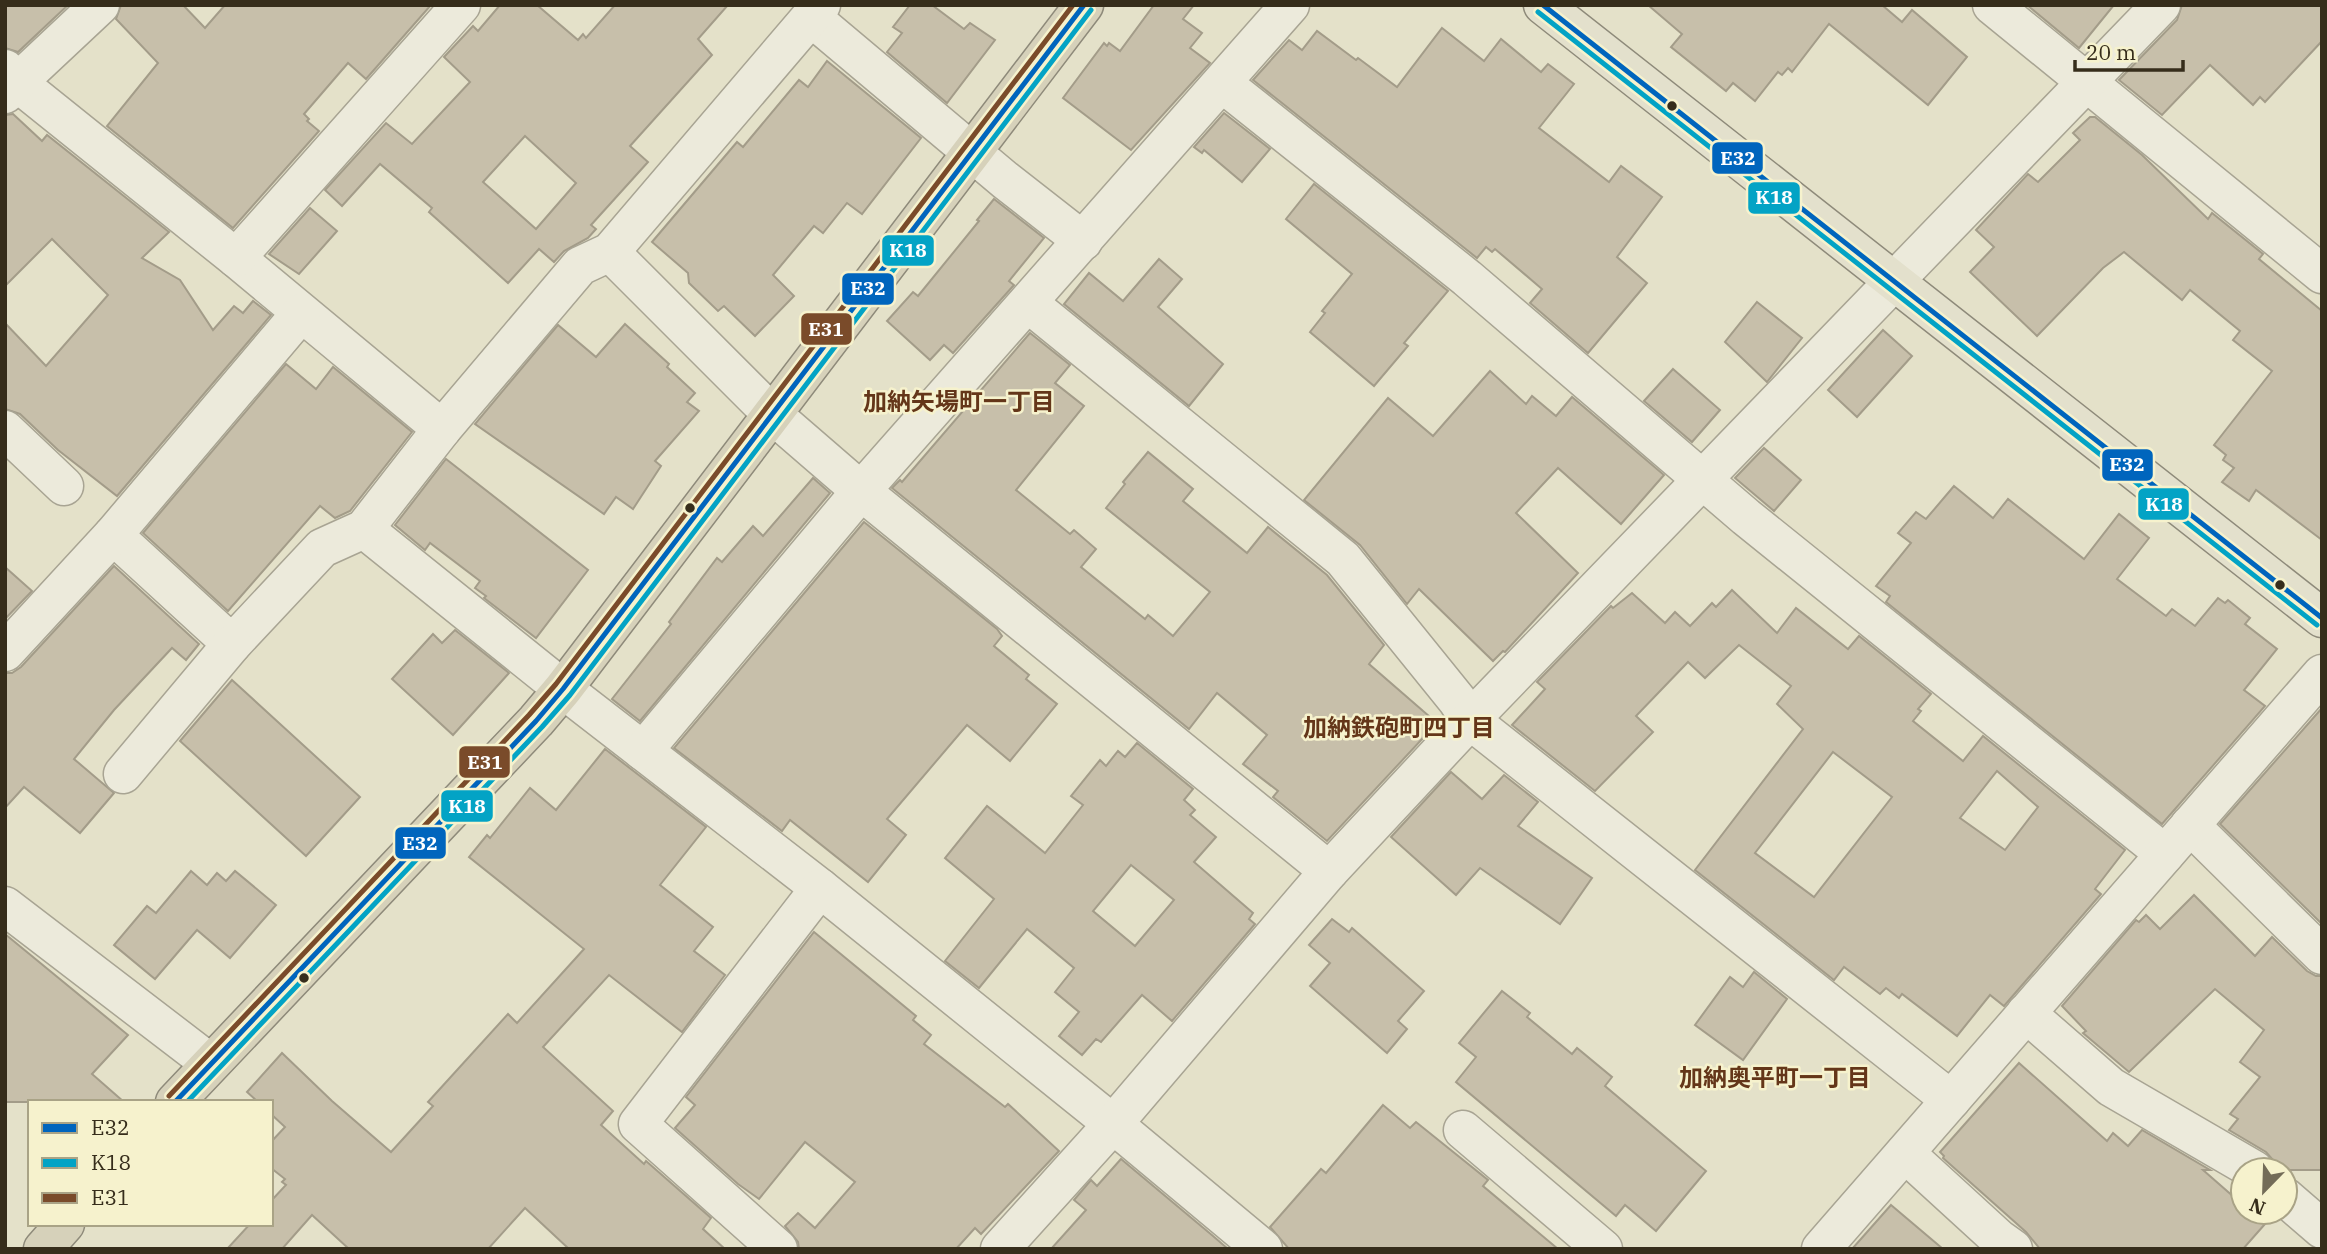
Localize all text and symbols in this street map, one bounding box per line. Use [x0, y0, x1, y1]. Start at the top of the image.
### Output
scale bar [2075, 28, 2184, 72]
text: 20 m [2086, 38, 2136, 66]
unlabelled marker [1665, 99, 1679, 113]
line badge: E32 [1711, 141, 1764, 175]
text: E32 [1720, 146, 1756, 170]
line badge: K18 [1747, 181, 1801, 215]
text: K18 [1755, 185, 1793, 209]
line badge: K18 [881, 234, 935, 267]
text: K18 [889, 238, 927, 262]
line badge: E32 [841, 272, 895, 306]
text: E32 [850, 276, 886, 300]
line badge: E31 [800, 312, 853, 346]
text: E31 [808, 317, 844, 341]
district label: 加納矢場町一丁目 [863, 385, 1055, 417]
line badge: E32 [2101, 448, 2154, 482]
text: E32 [2109, 452, 2145, 476]
line badge: K18 [2137, 487, 2190, 521]
text: K18 [2145, 492, 2183, 516]
unlabelled marker [683, 501, 697, 515]
unlabelled marker [2273, 578, 2287, 592]
district label: 加納鉄砲町四丁目 [1303, 711, 1495, 743]
line badge: E31 [458, 745, 511, 779]
text: E31 [467, 750, 503, 774]
line badge: K18 [440, 789, 494, 823]
text: K18 [448, 794, 486, 818]
line badge: E32 [394, 826, 447, 860]
text: E32 [402, 831, 438, 855]
unlabelled marker [297, 971, 311, 985]
district label: 加納奥平町一丁目 [1679, 1061, 1871, 1093]
legend [28, 1100, 273, 1226]
text: E32 [91, 1113, 130, 1141]
text: K18 [91, 1148, 131, 1176]
north arrow [2229, 1156, 2299, 1226]
text: E31 [91, 1183, 130, 1211]
text: N [2246, 1193, 2269, 1221]

